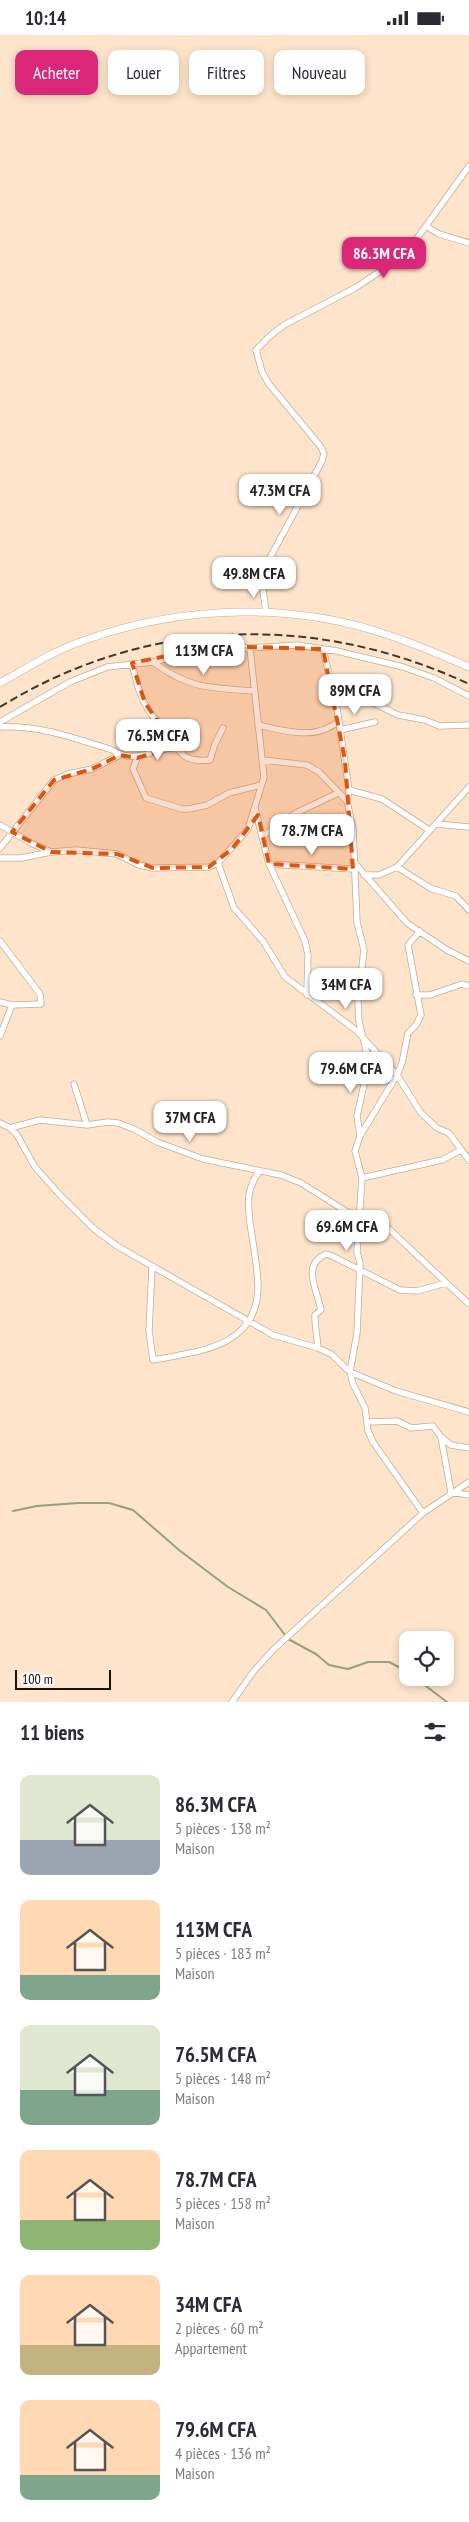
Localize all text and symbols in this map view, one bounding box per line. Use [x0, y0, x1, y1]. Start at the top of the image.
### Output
text: 10:14 [25, 6, 66, 30]
chip: Acheter [15, 50, 98, 95]
chip: Louer [108, 50, 179, 95]
chip: Filtres [189, 50, 264, 95]
chip: Nouveau [274, 50, 365, 95]
pin: 86.3M CFA [327, 237, 441, 279]
text: 86.3M CFA [353, 243, 415, 263]
pin: 47.3M CFA [223, 473, 337, 516]
text: 47.3M CFA [250, 480, 310, 500]
pin: 49.8M CFA [197, 557, 311, 599]
text: 49.8M CFA [223, 563, 285, 583]
pin: 113M CFA [152, 633, 256, 676]
text: 113M CFA [175, 640, 233, 660]
pin: 89M CFA [309, 673, 401, 716]
text: 89M CFA [329, 680, 381, 700]
pin: 76.5M CFA [101, 719, 215, 761]
text: 76.5M CFA [127, 725, 189, 745]
pin: 78.7M CFA [255, 813, 369, 856]
text: 78.7M CFA [281, 820, 343, 840]
pin: 34M CFA [300, 967, 392, 1010]
text: 34M CFA [320, 974, 372, 994]
pin: 79.6M CFA [294, 1051, 408, 1094]
text: 79.6M CFA [320, 1058, 382, 1078]
pin: 37M CFA [144, 1101, 236, 1143]
text: 37M CFA [164, 1107, 216, 1127]
pin: 69.6M CFA [290, 1209, 404, 1252]
text: 69.6M CFA [316, 1216, 378, 1236]
map controls [399, 1631, 454, 1686]
button: locate [399, 1631, 454, 1686]
scale bar [15, 1667, 111, 1690]
text: 100 m [22, 1670, 53, 1688]
icon: filters [421, 1718, 449, 1746]
text: 11 biens [20, 1719, 84, 1746]
text: 86.3M CFA [175, 1791, 256, 1818]
icon: home [60, 1795, 120, 1855]
text: 5 pièces · 138 m² [175, 1818, 271, 1838]
text: Maison [175, 1838, 214, 1858]
text: 113M CFA [175, 1916, 252, 1943]
icon: home [60, 1920, 120, 1980]
text: 5 pièces · 183 m² [175, 1943, 271, 1963]
text: Maison [175, 1963, 214, 1983]
text: 76.5M CFA [175, 2041, 256, 2068]
icon: home [60, 2045, 120, 2105]
text: 5 pièces · 148 m² [175, 2068, 271, 2088]
text: Maison [175, 2088, 214, 2108]
text: 78.7M CFA [175, 2166, 256, 2193]
icon: home [60, 2170, 120, 2230]
text: 5 pièces · 158 m² [175, 2193, 271, 2213]
text: Maison [175, 2213, 214, 2233]
text: 34M CFA [175, 2291, 242, 2318]
icon: home [60, 2295, 120, 2355]
text: 2 pièces · 60 m² [175, 2318, 264, 2338]
text: Appartement [175, 2338, 247, 2358]
text: 79.6M CFA [175, 2416, 256, 2443]
icon: home [60, 2420, 120, 2480]
text: 4 pièces · 136 m² [175, 2443, 271, 2463]
text: Maison [175, 2463, 214, 2483]

